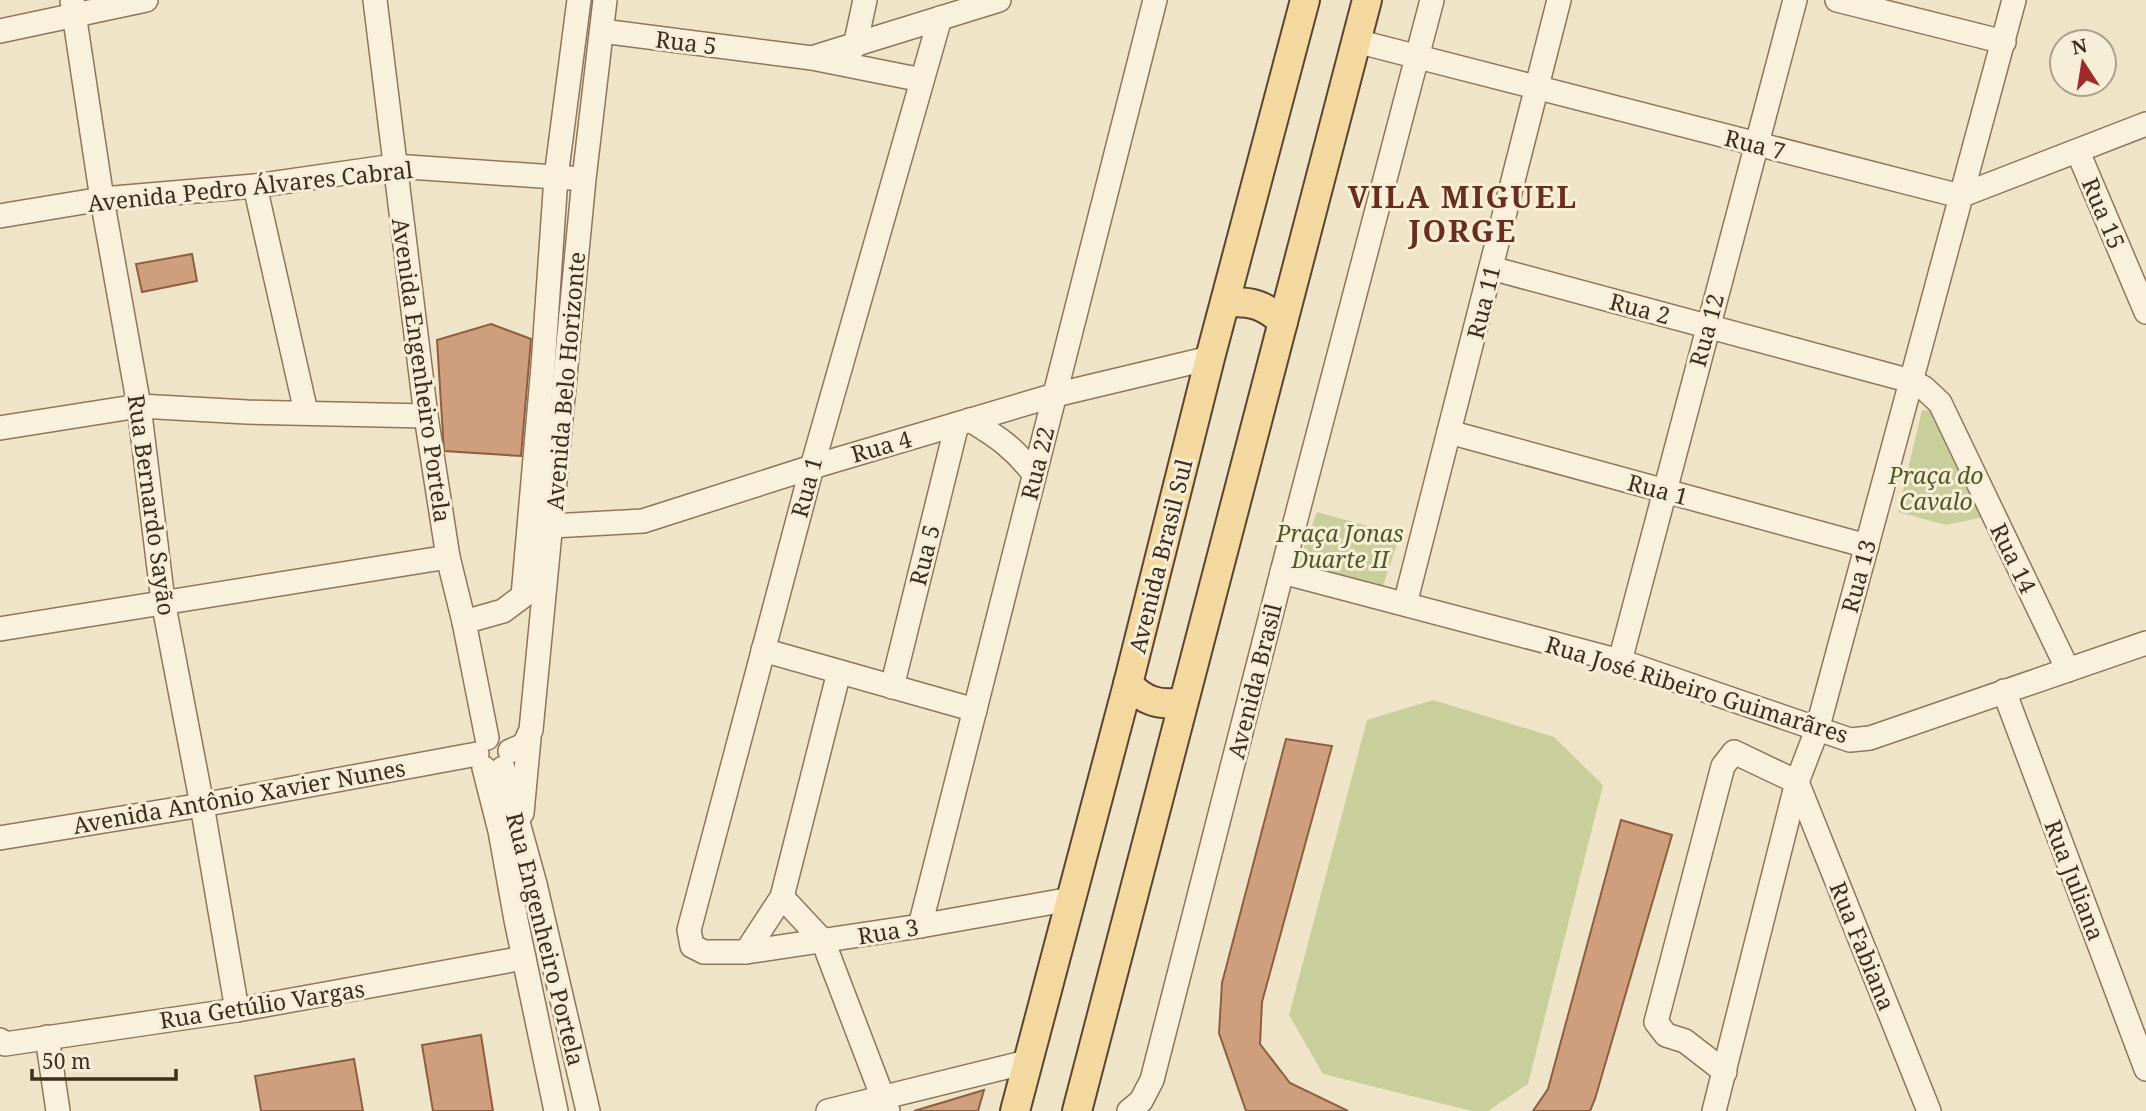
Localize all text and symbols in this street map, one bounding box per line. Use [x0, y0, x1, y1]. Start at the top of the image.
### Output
street label: Rua 5 [654, 22, 718, 62]
north arrow [2048, 28, 2118, 98]
text: N [2069, 32, 2090, 61]
street label: Rua 7 [1721, 121, 1789, 167]
street label: Avenida Pedro Álvares Cabral [86, 153, 414, 219]
street label: Rua 15 [2075, 173, 2133, 253]
district label: VILA MIGUEL JORGE [1348, 176, 1578, 251]
street label: Avenida Engenheiro Portela [385, 216, 459, 524]
street label: Avenida Belo Horizonte [538, 250, 592, 512]
street label: Rua 11 [1458, 262, 1508, 342]
street label: Rua 2 [1606, 285, 1674, 331]
street label: Rua 12 [1681, 290, 1731, 370]
street label: Rua Bernardo Sayão [121, 392, 183, 618]
street label: Rua 4 [847, 422, 915, 470]
street label: Rua 22 [1012, 423, 1062, 503]
street label: Rua 1 [783, 453, 829, 521]
street label: Avenida Brasil Sul [1120, 456, 1200, 656]
park label: Praça do Cavalo [1888, 459, 1983, 517]
street label: Rua 1 [1624, 466, 1692, 512]
park label: Praça Jonas Duarte II [1275, 517, 1404, 575]
street label: Rua 14 [1983, 518, 2045, 599]
street label: Rua 5 [901, 521, 947, 589]
street label: Rua 13 [1833, 536, 1883, 616]
street label: Avenida Brasil [1219, 600, 1289, 762]
street label: Rua José Ribeiro Guimarãres [1542, 628, 1852, 750]
street label: Avenida Antônio Xavier Nunes [70, 751, 408, 841]
street label: Rua Engenheiro Portela [499, 809, 593, 1069]
street label: Rua Juliana [2037, 815, 2113, 945]
street label: Rua Fabiana [1823, 877, 1903, 1015]
street label: Rua 3 [855, 910, 921, 952]
street label: Rua Getúlio Vargas [157, 972, 367, 1036]
scale bar [32, 1038, 175, 1082]
text: 50 m [42, 1047, 91, 1075]

